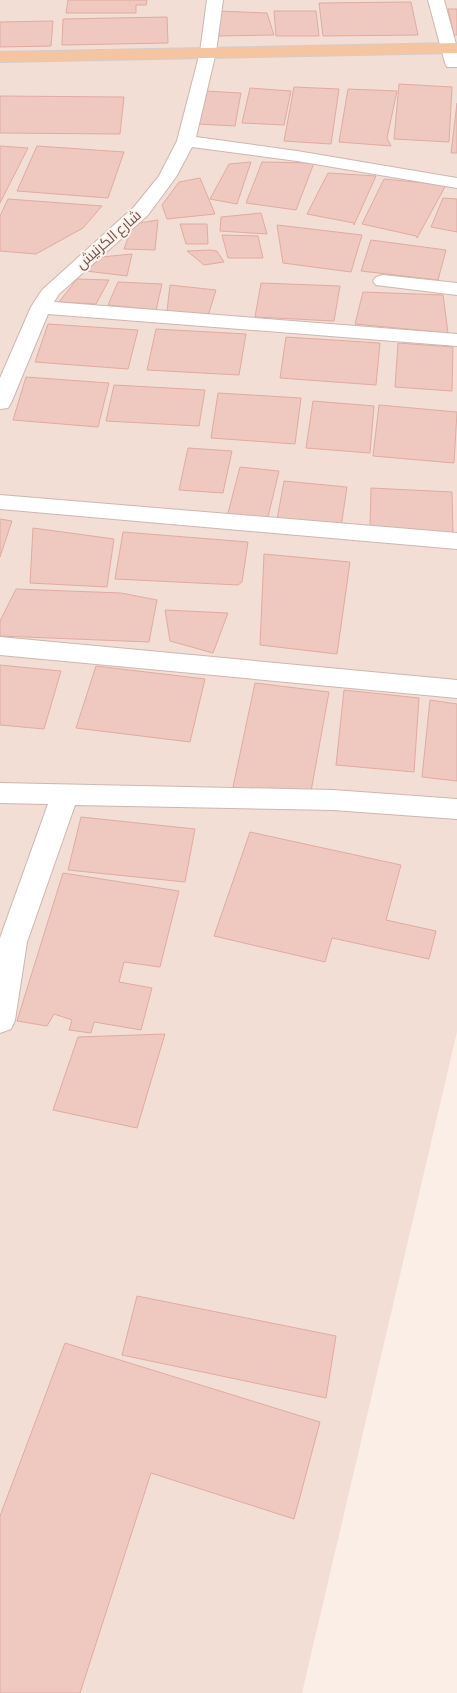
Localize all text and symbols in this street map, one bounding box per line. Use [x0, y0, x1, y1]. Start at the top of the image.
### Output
street label: شارع الكرنيش [72, 206, 146, 274]

